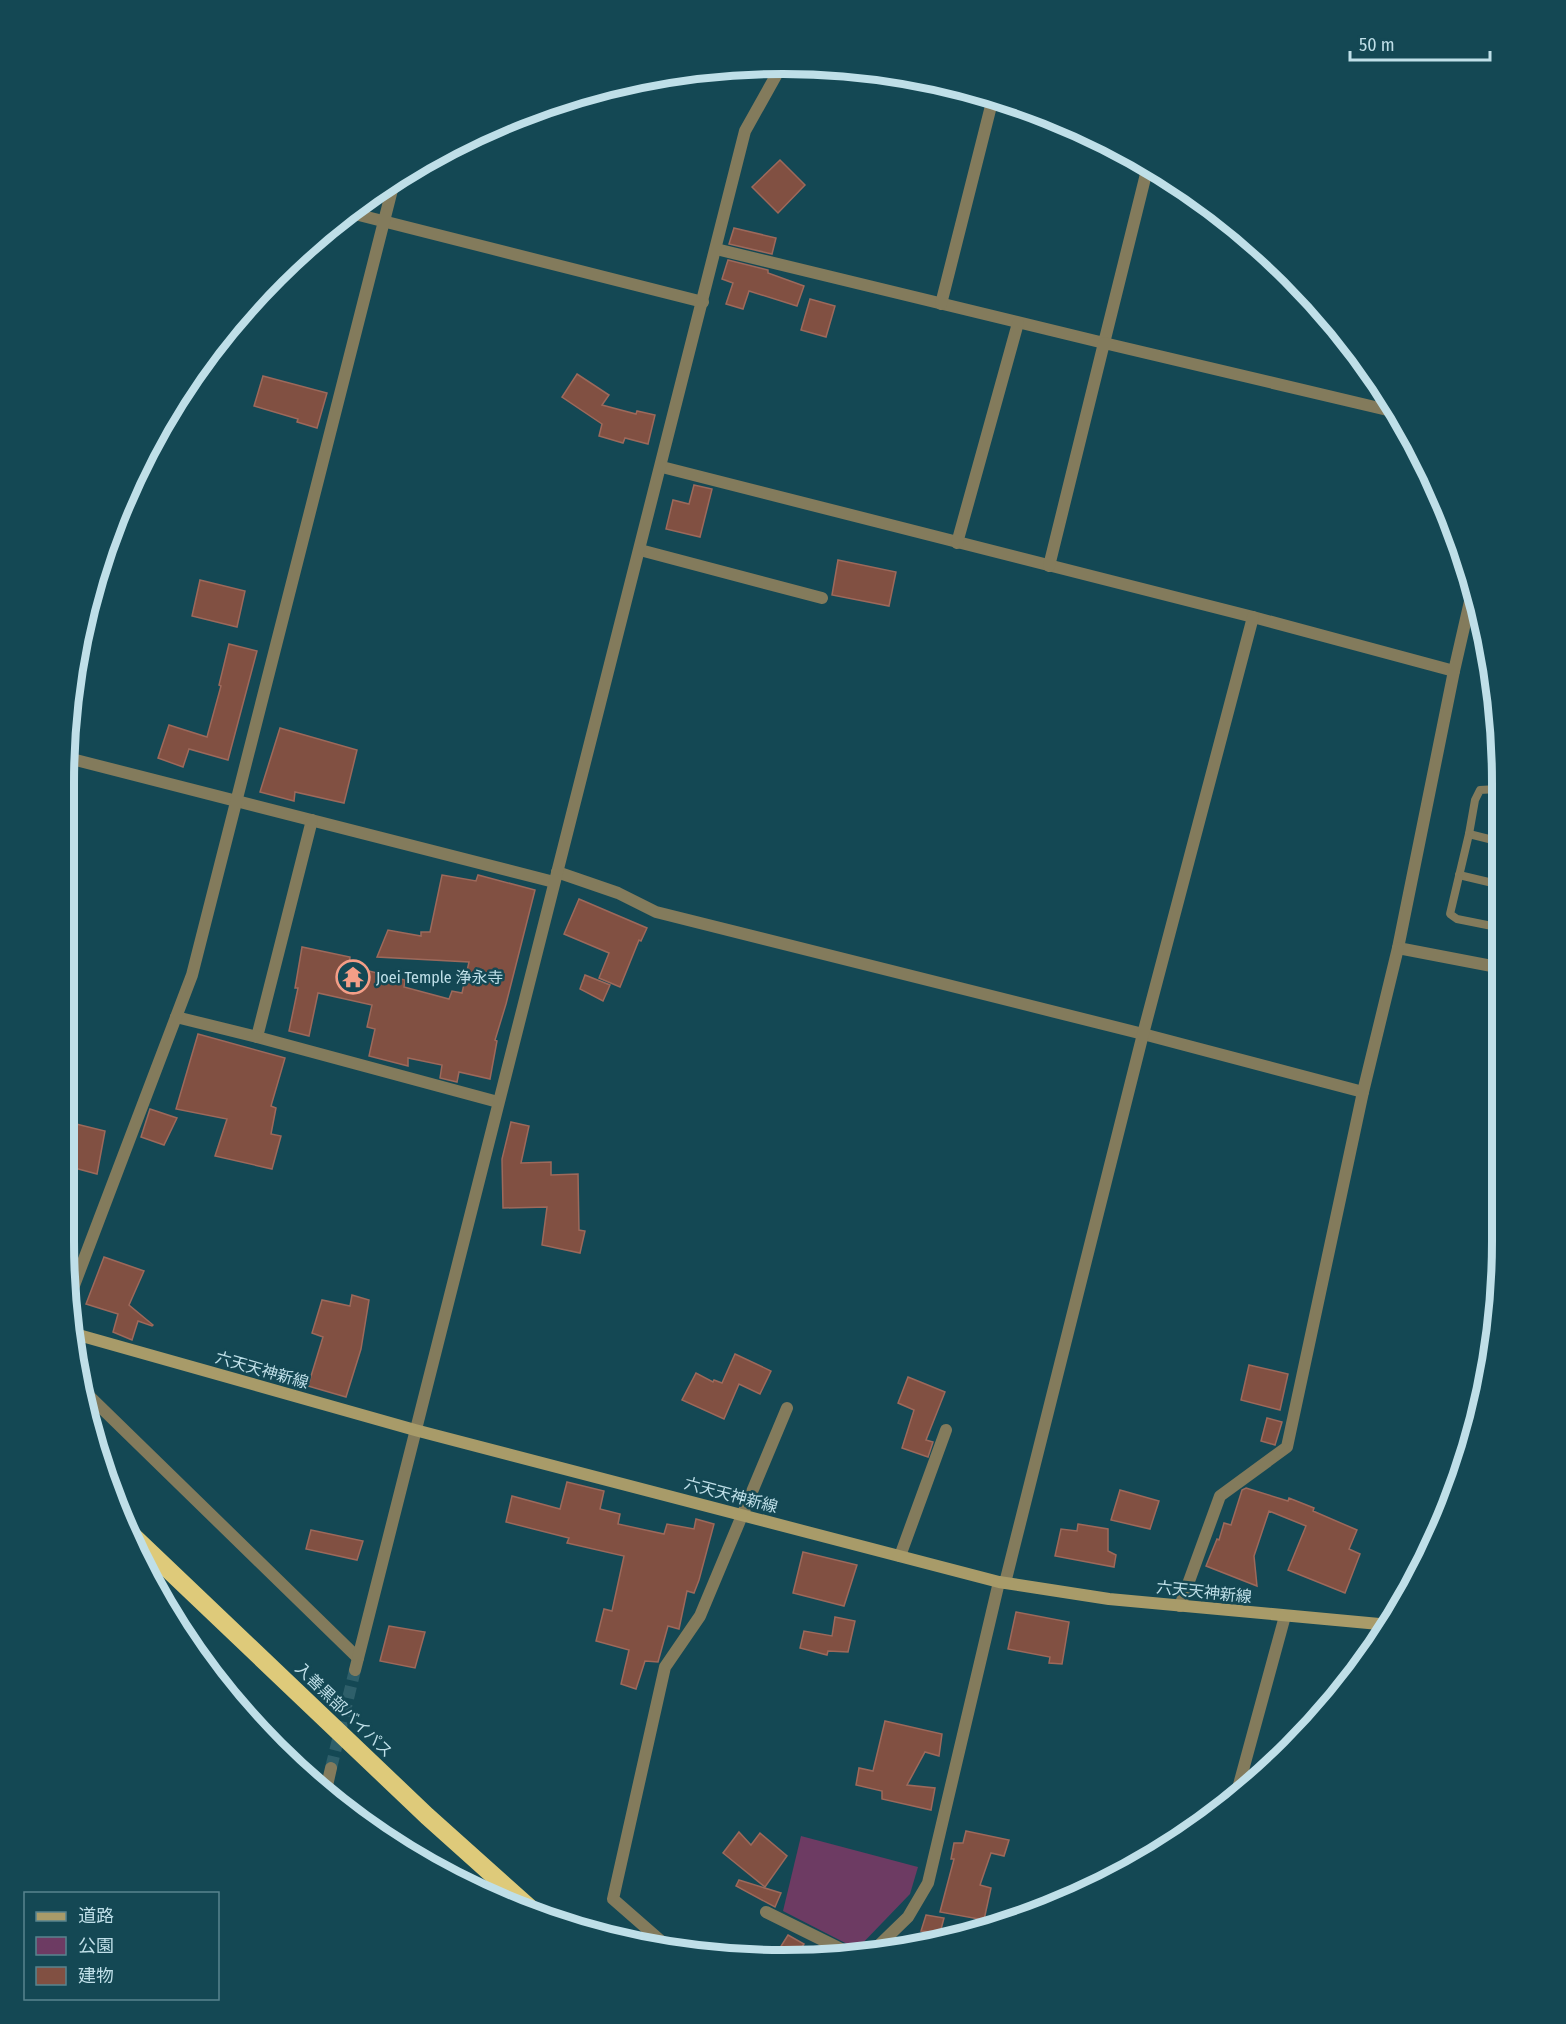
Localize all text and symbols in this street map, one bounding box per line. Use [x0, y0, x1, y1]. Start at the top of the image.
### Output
scale bar [1350, 24, 1490, 62]
text: 50 m [1359, 34, 1395, 56]
temple icon: Joei Temple 浄永寺 [335, 959, 371, 995]
place label: Joei Temple 浄永寺 [376, 968, 504, 987]
street label: 六天天神新線 [213, 1348, 311, 1392]
street label: 六天天神新線 [682, 1473, 780, 1517]
street label: 六天天神新線 [1155, 1578, 1253, 1606]
street label: 入善黒部バイパス [291, 1659, 397, 1761]
legend [24, 1892, 219, 2000]
text: 道路 [78, 1905, 114, 1927]
text: 公園 [78, 1935, 114, 1957]
text: 建物 [78, 1965, 114, 1987]

